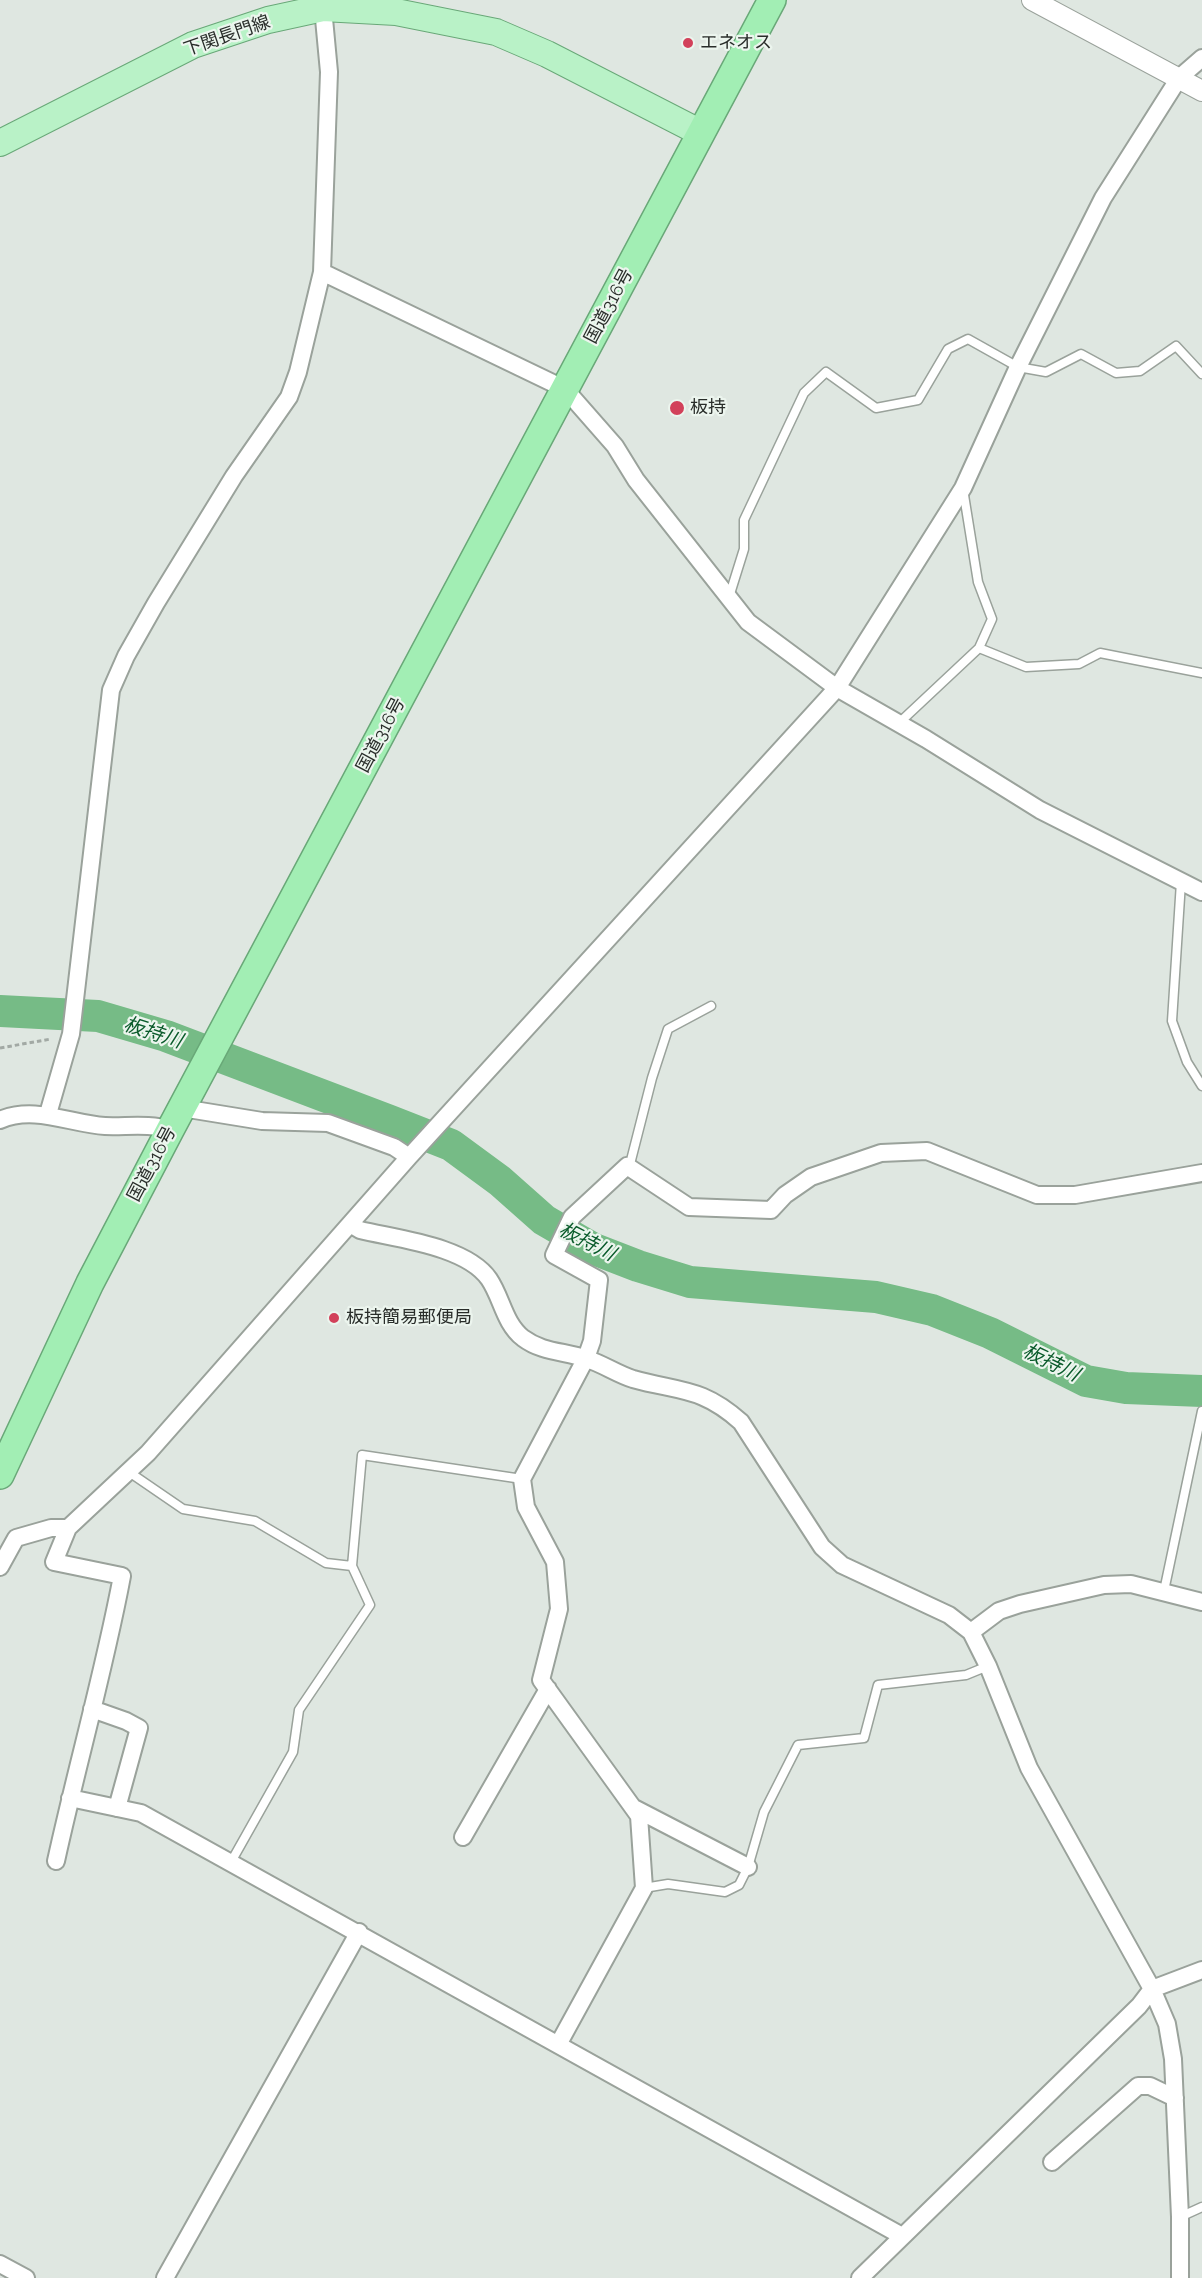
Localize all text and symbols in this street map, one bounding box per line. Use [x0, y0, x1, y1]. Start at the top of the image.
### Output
street label: 下関長門線 [181, 11, 273, 61]
place label: エネオス [700, 32, 772, 54]
marker: エネオス [681, 36, 695, 50]
street label: 国道316号 [580, 265, 638, 347]
place label: 板持 [690, 397, 726, 419]
marker: 板持 [668, 399, 686, 417]
street label: 国道316号 [352, 694, 410, 776]
water label: 板持川 [121, 1012, 185, 1054]
street label: 国道316号 [123, 1123, 181, 1205]
water label: 板持川 [555, 1218, 619, 1266]
place label: 板持簡易郵便局 [346, 1307, 472, 1329]
marker: 板持簡易郵便局 [327, 1311, 341, 1325]
water label: 板持川 [1019, 1339, 1083, 1387]

